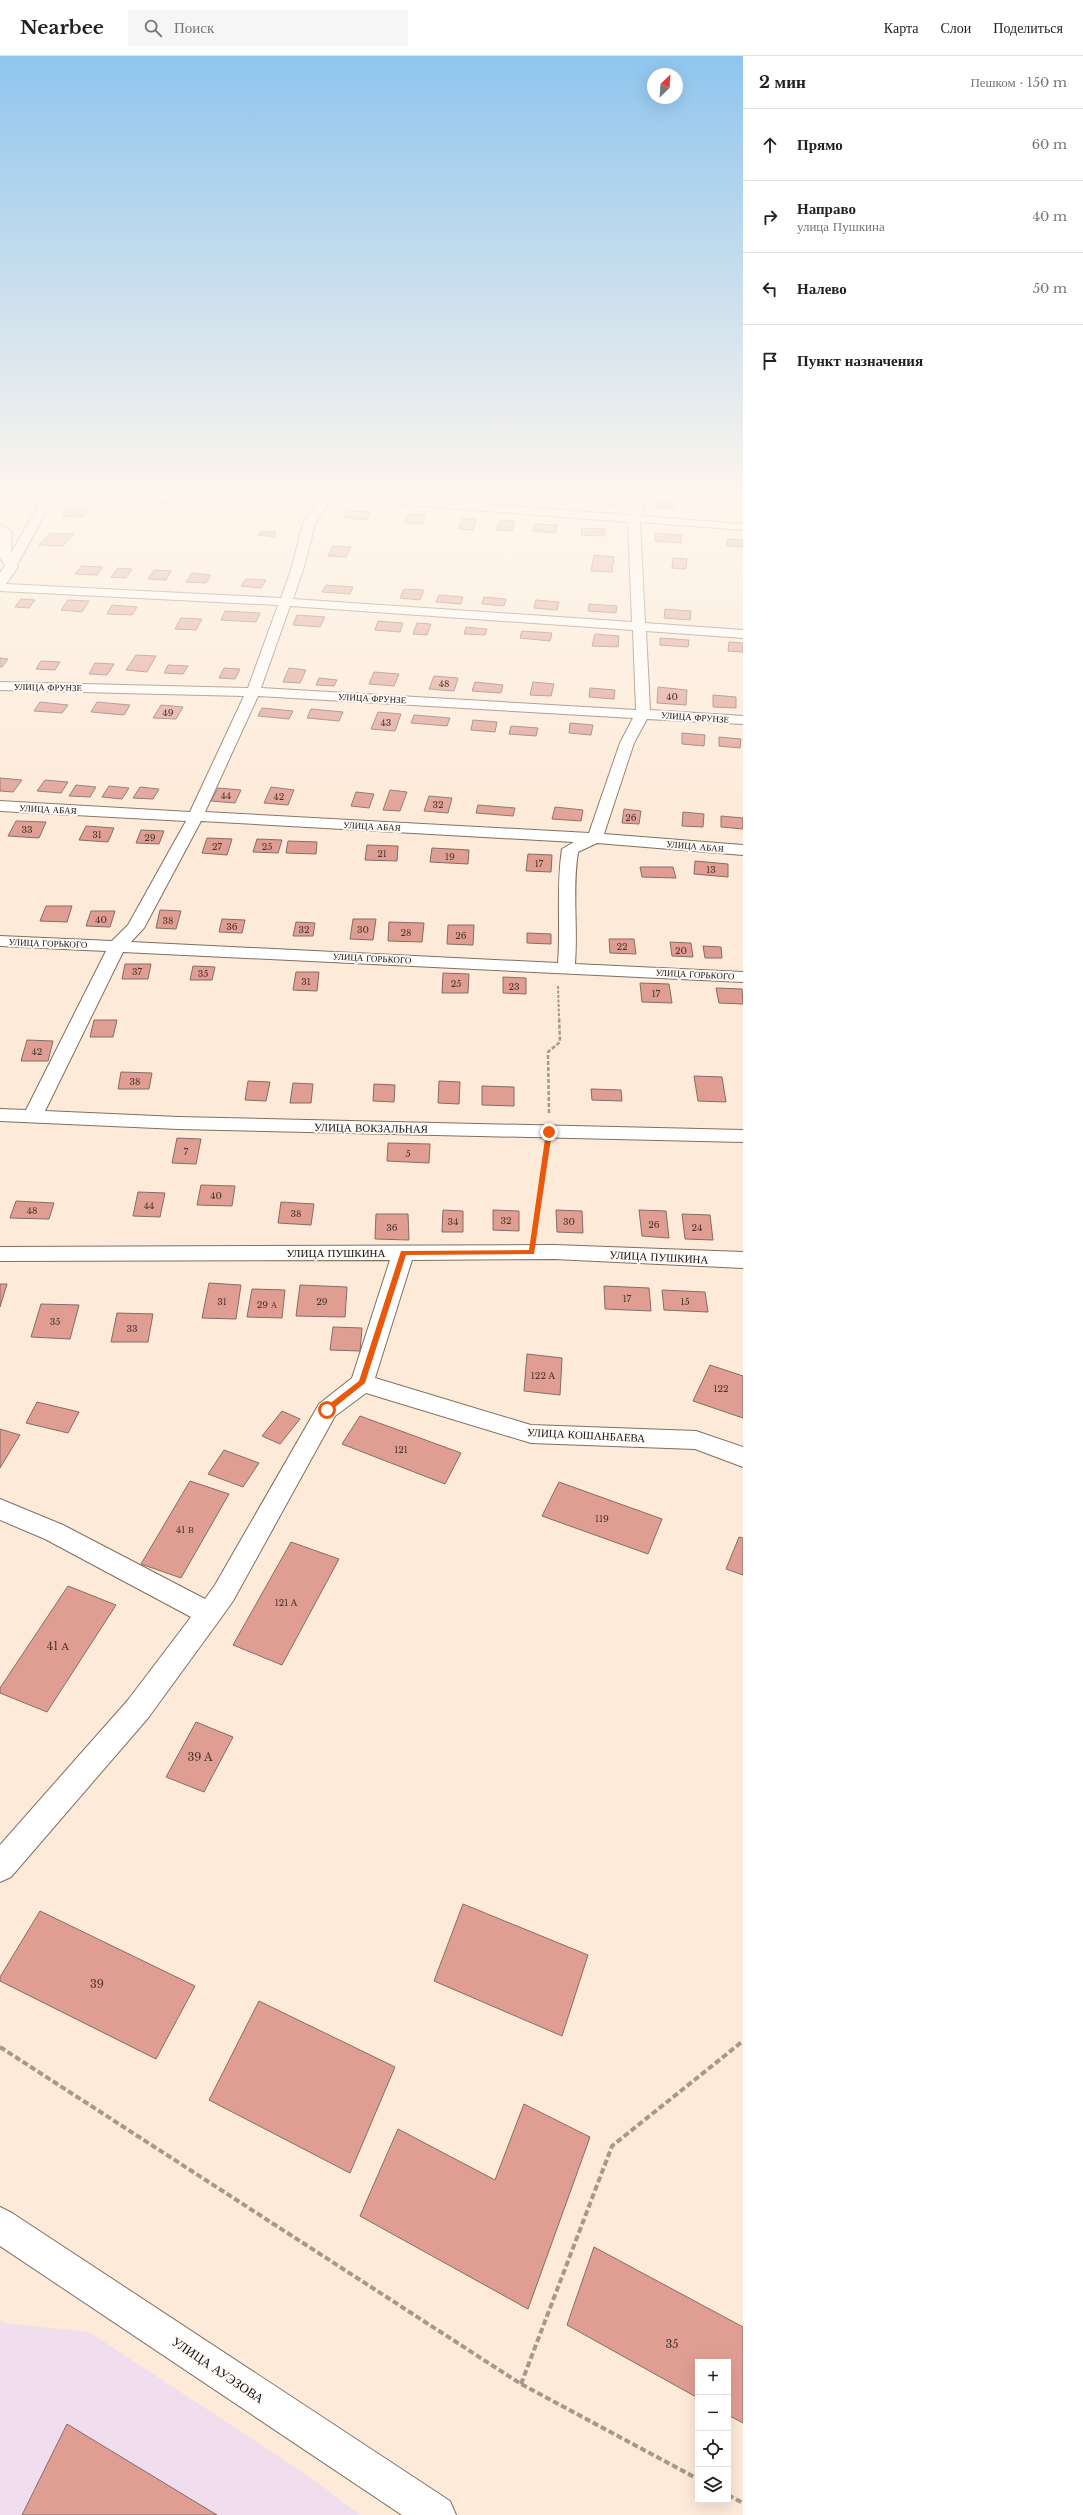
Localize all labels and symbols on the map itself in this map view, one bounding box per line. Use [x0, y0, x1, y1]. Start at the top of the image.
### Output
north arrow [647, 68, 683, 104]
house number: 48 [439, 678, 449, 689]
street label: УЛИЦА ФРУНЗЕ [14, 681, 83, 693]
street label: УЛИЦА ФРУНЗЕ [338, 691, 407, 705]
house number: 40 [666, 691, 678, 702]
house number: 49 [162, 707, 174, 718]
street label: УЛИЦА ФРУНЗЕ [661, 709, 730, 725]
house number: 43 [381, 717, 391, 728]
house number: 44 [221, 790, 231, 801]
house number: 42 [274, 791, 284, 802]
house number: 32 [432, 799, 444, 810]
street label: УЛИЦА АБАЯ [19, 802, 77, 816]
house number: 26 [625, 812, 637, 823]
street label: УЛИЦА АБАЯ [343, 819, 401, 833]
house number: 33 [21, 824, 33, 835]
house number: 31 [92, 829, 102, 840]
house number: 29 [144, 832, 156, 843]
street label: УЛИЦА АБАЯ [666, 838, 724, 854]
house number: 27 [212, 841, 223, 852]
house number: 25 [262, 841, 272, 852]
house number: 21 [377, 848, 387, 859]
house number: 19 [445, 851, 455, 862]
house number: 17 [535, 858, 544, 869]
house number: 13 [706, 864, 716, 875]
house number: 40 [95, 914, 107, 925]
house number: 38 [163, 915, 174, 926]
house number: 36 [226, 921, 238, 932]
house number: 32 [298, 924, 310, 935]
house number: 30 [357, 924, 369, 935]
house number: 28 [401, 927, 412, 938]
house number: 26 [455, 930, 467, 941]
street label: УЛИЦА ГОРЬКОГО [8, 936, 88, 950]
house number: 22 [616, 941, 628, 952]
house number: 20 [675, 945, 687, 956]
street label: УЛИЦА ГОРЬКОГО [332, 950, 412, 966]
house number: 37 [132, 966, 143, 977]
street label: УЛИЦА ГОРЬКОГО [655, 966, 735, 982]
house number: 35 [198, 968, 208, 979]
house number: 31 [301, 976, 311, 987]
house number: 25 [451, 978, 461, 989]
house number: 23 [508, 981, 520, 992]
house number: 17 [652, 988, 661, 999]
house number: 42 [32, 1046, 42, 1057]
house number: 38 [130, 1076, 141, 1087]
street label: УЛИЦА ВОКЗАЛЬНАЯ [314, 1120, 429, 1136]
route end [540, 1123, 558, 1141]
house number: 7 [184, 1146, 189, 1157]
house number: 5 [405, 1148, 411, 1159]
house number: 40 [210, 1190, 222, 1201]
house number: 44 [144, 1200, 154, 1211]
house number: 48 [27, 1205, 37, 1216]
house number: 38 [291, 1208, 302, 1219]
house number: 32 [500, 1215, 512, 1226]
house number: 34 [448, 1216, 458, 1227]
house number: 30 [563, 1216, 575, 1227]
house number: 26 [648, 1219, 660, 1230]
house number: 36 [386, 1222, 398, 1233]
house number: 24 [692, 1222, 702, 1233]
street label: УЛИЦА ПУШКИНА [287, 1246, 386, 1260]
street label: УЛИЦА ПУШКИНА [609, 1247, 709, 1267]
house number: 17 [623, 1293, 632, 1304]
house number: 31 [217, 1296, 227, 1307]
house number: 29 [316, 1296, 328, 1307]
house number: 15 [680, 1296, 690, 1307]
house number: 29 А [257, 1299, 278, 1310]
house number: 35 [50, 1316, 60, 1327]
house number: 33 [126, 1323, 138, 1334]
house number: 122 A [531, 1370, 556, 1381]
house number: 122 [713, 1383, 729, 1394]
route start [318, 1401, 336, 1419]
street label: УЛИЦА КОШАНБАЕВА [527, 1425, 646, 1445]
house number: 121 [394, 1444, 408, 1455]
house number: 119 [595, 1513, 609, 1524]
house number: 41 В [176, 1524, 194, 1535]
house number: 121 A [275, 1597, 298, 1608]
house number: 41 А [47, 1639, 69, 1653]
house number: 39 A [187, 1750, 213, 1764]
house number: 39 [90, 1977, 104, 1991]
street label: УЛИЦА АУЭЗОВА [169, 2333, 268, 2407]
house number: 35 [665, 2337, 679, 2351]

